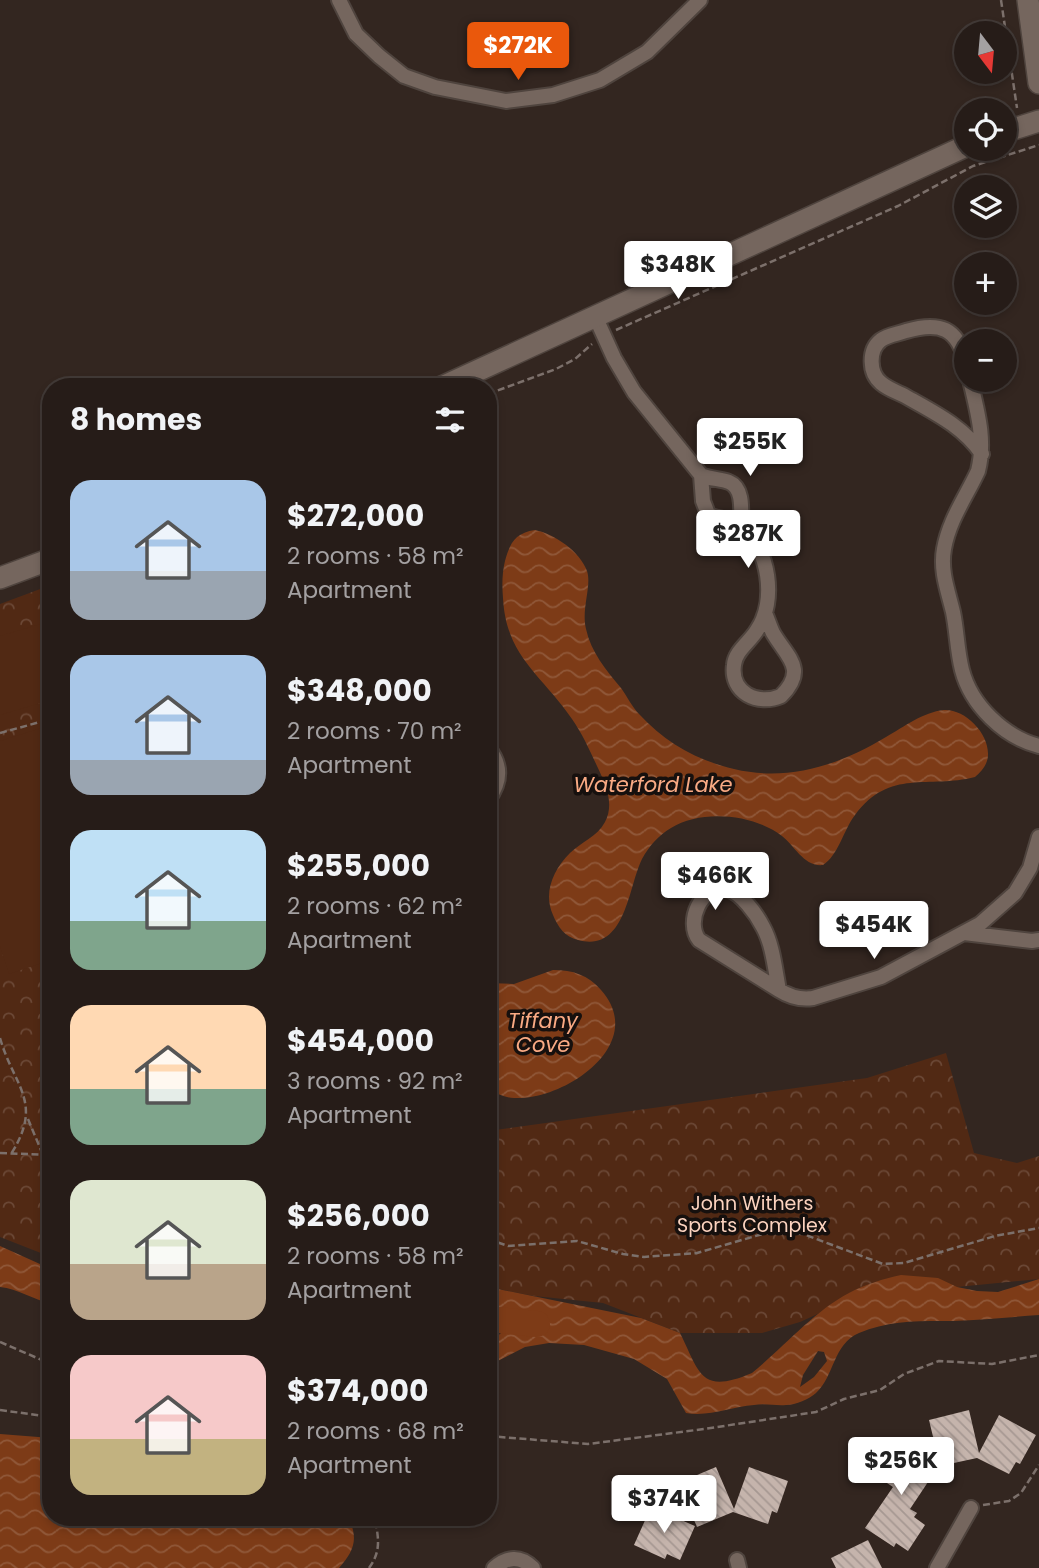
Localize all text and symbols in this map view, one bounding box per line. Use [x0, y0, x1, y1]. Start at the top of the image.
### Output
north arrow [954, 21, 1017, 84]
map controls [954, 21, 1017, 392]
pin: $272K [469, 22, 567, 82]
text: $272K [483, 29, 553, 61]
button: locate [954, 98, 1017, 161]
button: layers [954, 175, 1017, 238]
pin: $348K [629, 242, 727, 301]
text: $348K [640, 248, 716, 280]
button: + [954, 252, 1017, 315]
button: − [954, 329, 1017, 392]
text: 8 homes [70, 398, 202, 441]
icon: filters [431, 401, 469, 439]
pin: $255K [701, 419, 799, 478]
text: $255K [713, 425, 787, 457]
text: $272,000 [287, 494, 424, 537]
icon: home [126, 508, 210, 592]
pin: $287K [699, 510, 797, 570]
text: $287K [712, 517, 784, 549]
text: 2 rooms · 58 m² [287, 540, 464, 572]
text: Apartment [287, 574, 412, 606]
text: $348,000 [287, 669, 432, 712]
icon: home [126, 683, 210, 767]
text: 2 rooms · 70 m² [287, 715, 462, 747]
text: Apartment [287, 749, 412, 781]
water label: Waterford Lake [574, 770, 732, 799]
text: $255,000 [287, 844, 430, 887]
pin: $466K [666, 852, 764, 912]
icon: home [126, 858, 210, 942]
text: $466K [677, 859, 753, 891]
text: 2 rooms · 62 m² [287, 890, 463, 922]
pin: $454K [825, 902, 923, 961]
text: $454K [835, 908, 913, 940]
text: Apartment [287, 924, 412, 956]
water label: Tiffany Cove [508, 1006, 579, 1059]
text: $454,000 [287, 1019, 434, 1062]
icon: home [126, 1033, 210, 1117]
text: 3 rooms · 92 m² [287, 1065, 463, 1097]
text: Apartment [287, 1099, 412, 1131]
park label: John Withers Sports Complex [677, 1190, 827, 1239]
text: $256,000 [287, 1194, 430, 1237]
icon: home [126, 1208, 210, 1292]
text: 2 rooms · 58 m² [287, 1240, 464, 1272]
text: Apartment [287, 1274, 412, 1306]
text: $374,000 [287, 1369, 429, 1412]
icon: home [126, 1383, 210, 1467]
text: 2 rooms · 68 m² [287, 1415, 464, 1447]
pin: $256K [852, 1438, 950, 1497]
text: $256K [864, 1444, 938, 1476]
text: Apartment [287, 1449, 412, 1481]
pin: $374K [615, 1476, 713, 1535]
text: $374K [628, 1482, 700, 1514]

